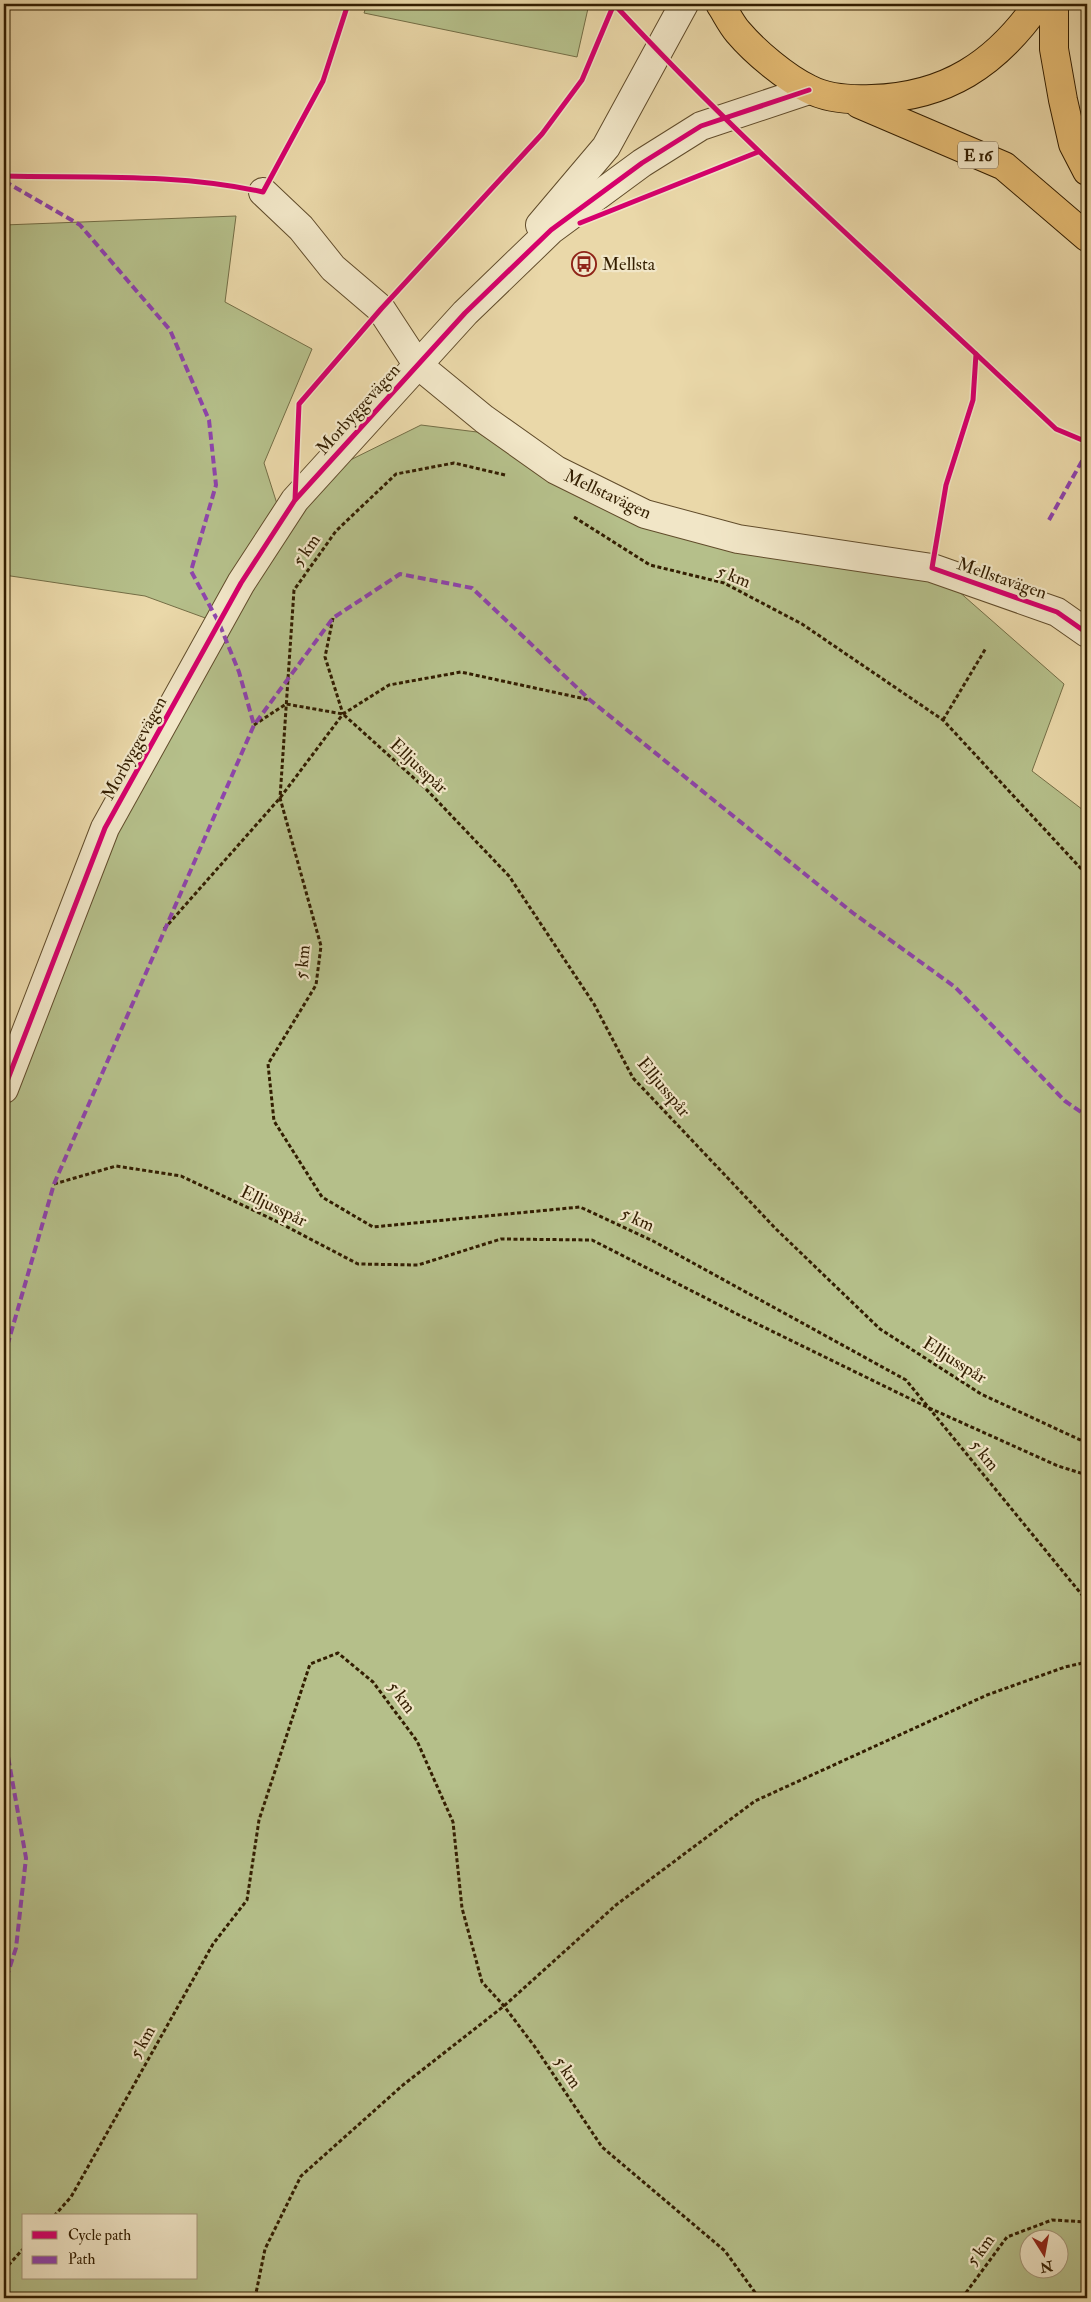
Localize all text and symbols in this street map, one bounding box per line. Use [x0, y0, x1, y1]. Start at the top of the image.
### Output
road number: E 16 [958, 142, 998, 168]
bus stop icon: Mellsta [571, 251, 597, 277]
place label: Mellsta [602, 253, 656, 276]
street label: Morbyggevägen [311, 359, 405, 460]
street label: Mellstavägen [560, 464, 655, 525]
street label: 5 km [287, 530, 326, 571]
street label: Mellstavägen [954, 552, 1050, 605]
street label: 5 km [714, 559, 754, 594]
street label: Morbyggevägen [97, 692, 172, 804]
street label: Elljusspår [385, 734, 453, 799]
street label: 5 km [289, 944, 316, 980]
street label: Elljusspår [632, 1053, 696, 1122]
street label: Elljusspår [237, 1180, 311, 1233]
street label: 5 km [617, 1202, 658, 1237]
street label: Elljusspår [918, 1332, 991, 1389]
street label: 5 km [965, 1435, 1004, 1476]
street label: 5 km [382, 1677, 421, 1718]
street label: 5 km [124, 2022, 161, 2063]
street label: 5 km [548, 2052, 587, 2093]
legend [22, 2214, 198, 2280]
text: Cycle path [68, 2226, 131, 2246]
street label: 5 km [961, 2230, 1000, 2271]
north arrow [1018, 2230, 1068, 2280]
text: Path [68, 2250, 95, 2269]
text: N [1038, 2257, 1055, 2276]

